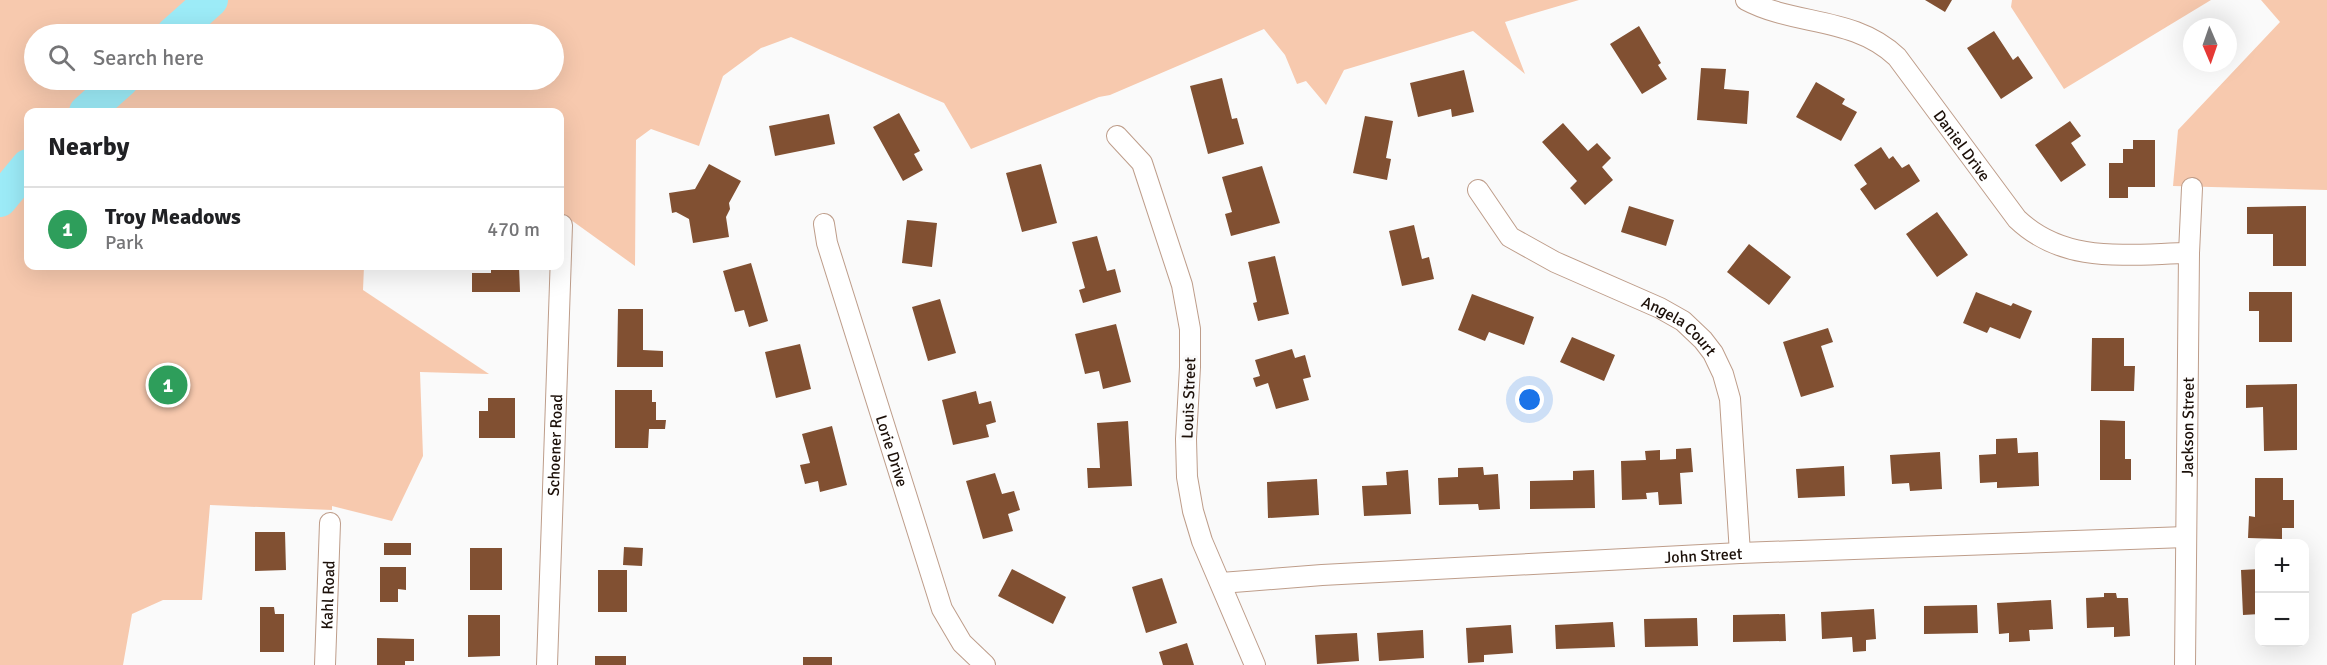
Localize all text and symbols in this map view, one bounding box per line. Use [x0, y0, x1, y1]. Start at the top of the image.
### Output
north arrow [2183, 18, 2237, 72]
search box [24, 24, 564, 90]
icon: search [45, 41, 78, 74]
text: Search here [93, 44, 204, 71]
street label: Daniel Drive [1929, 106, 1994, 185]
text: Nearby [48, 131, 129, 163]
text: Troy Meadows [105, 203, 241, 230]
text: 1 [62, 217, 73, 242]
text: 470 m [487, 217, 540, 242]
text: Park [105, 230, 143, 255]
street label: Angela Court [1638, 292, 1721, 360]
street label: Louis Street [1178, 357, 1200, 439]
pin: 1 [148, 362, 188, 408]
street label: Jackson Street [2178, 377, 2199, 477]
your location [1515, 385, 1544, 414]
street label: Schoener Road [544, 394, 567, 496]
street label: Lorie Drive [871, 413, 912, 489]
map controls [2255, 539, 2309, 647]
button: + [2255, 539, 2309, 593]
street label: John Street [1664, 544, 1743, 568]
street label: Kahl Road [317, 560, 340, 630]
button: − [2255, 593, 2309, 647]

